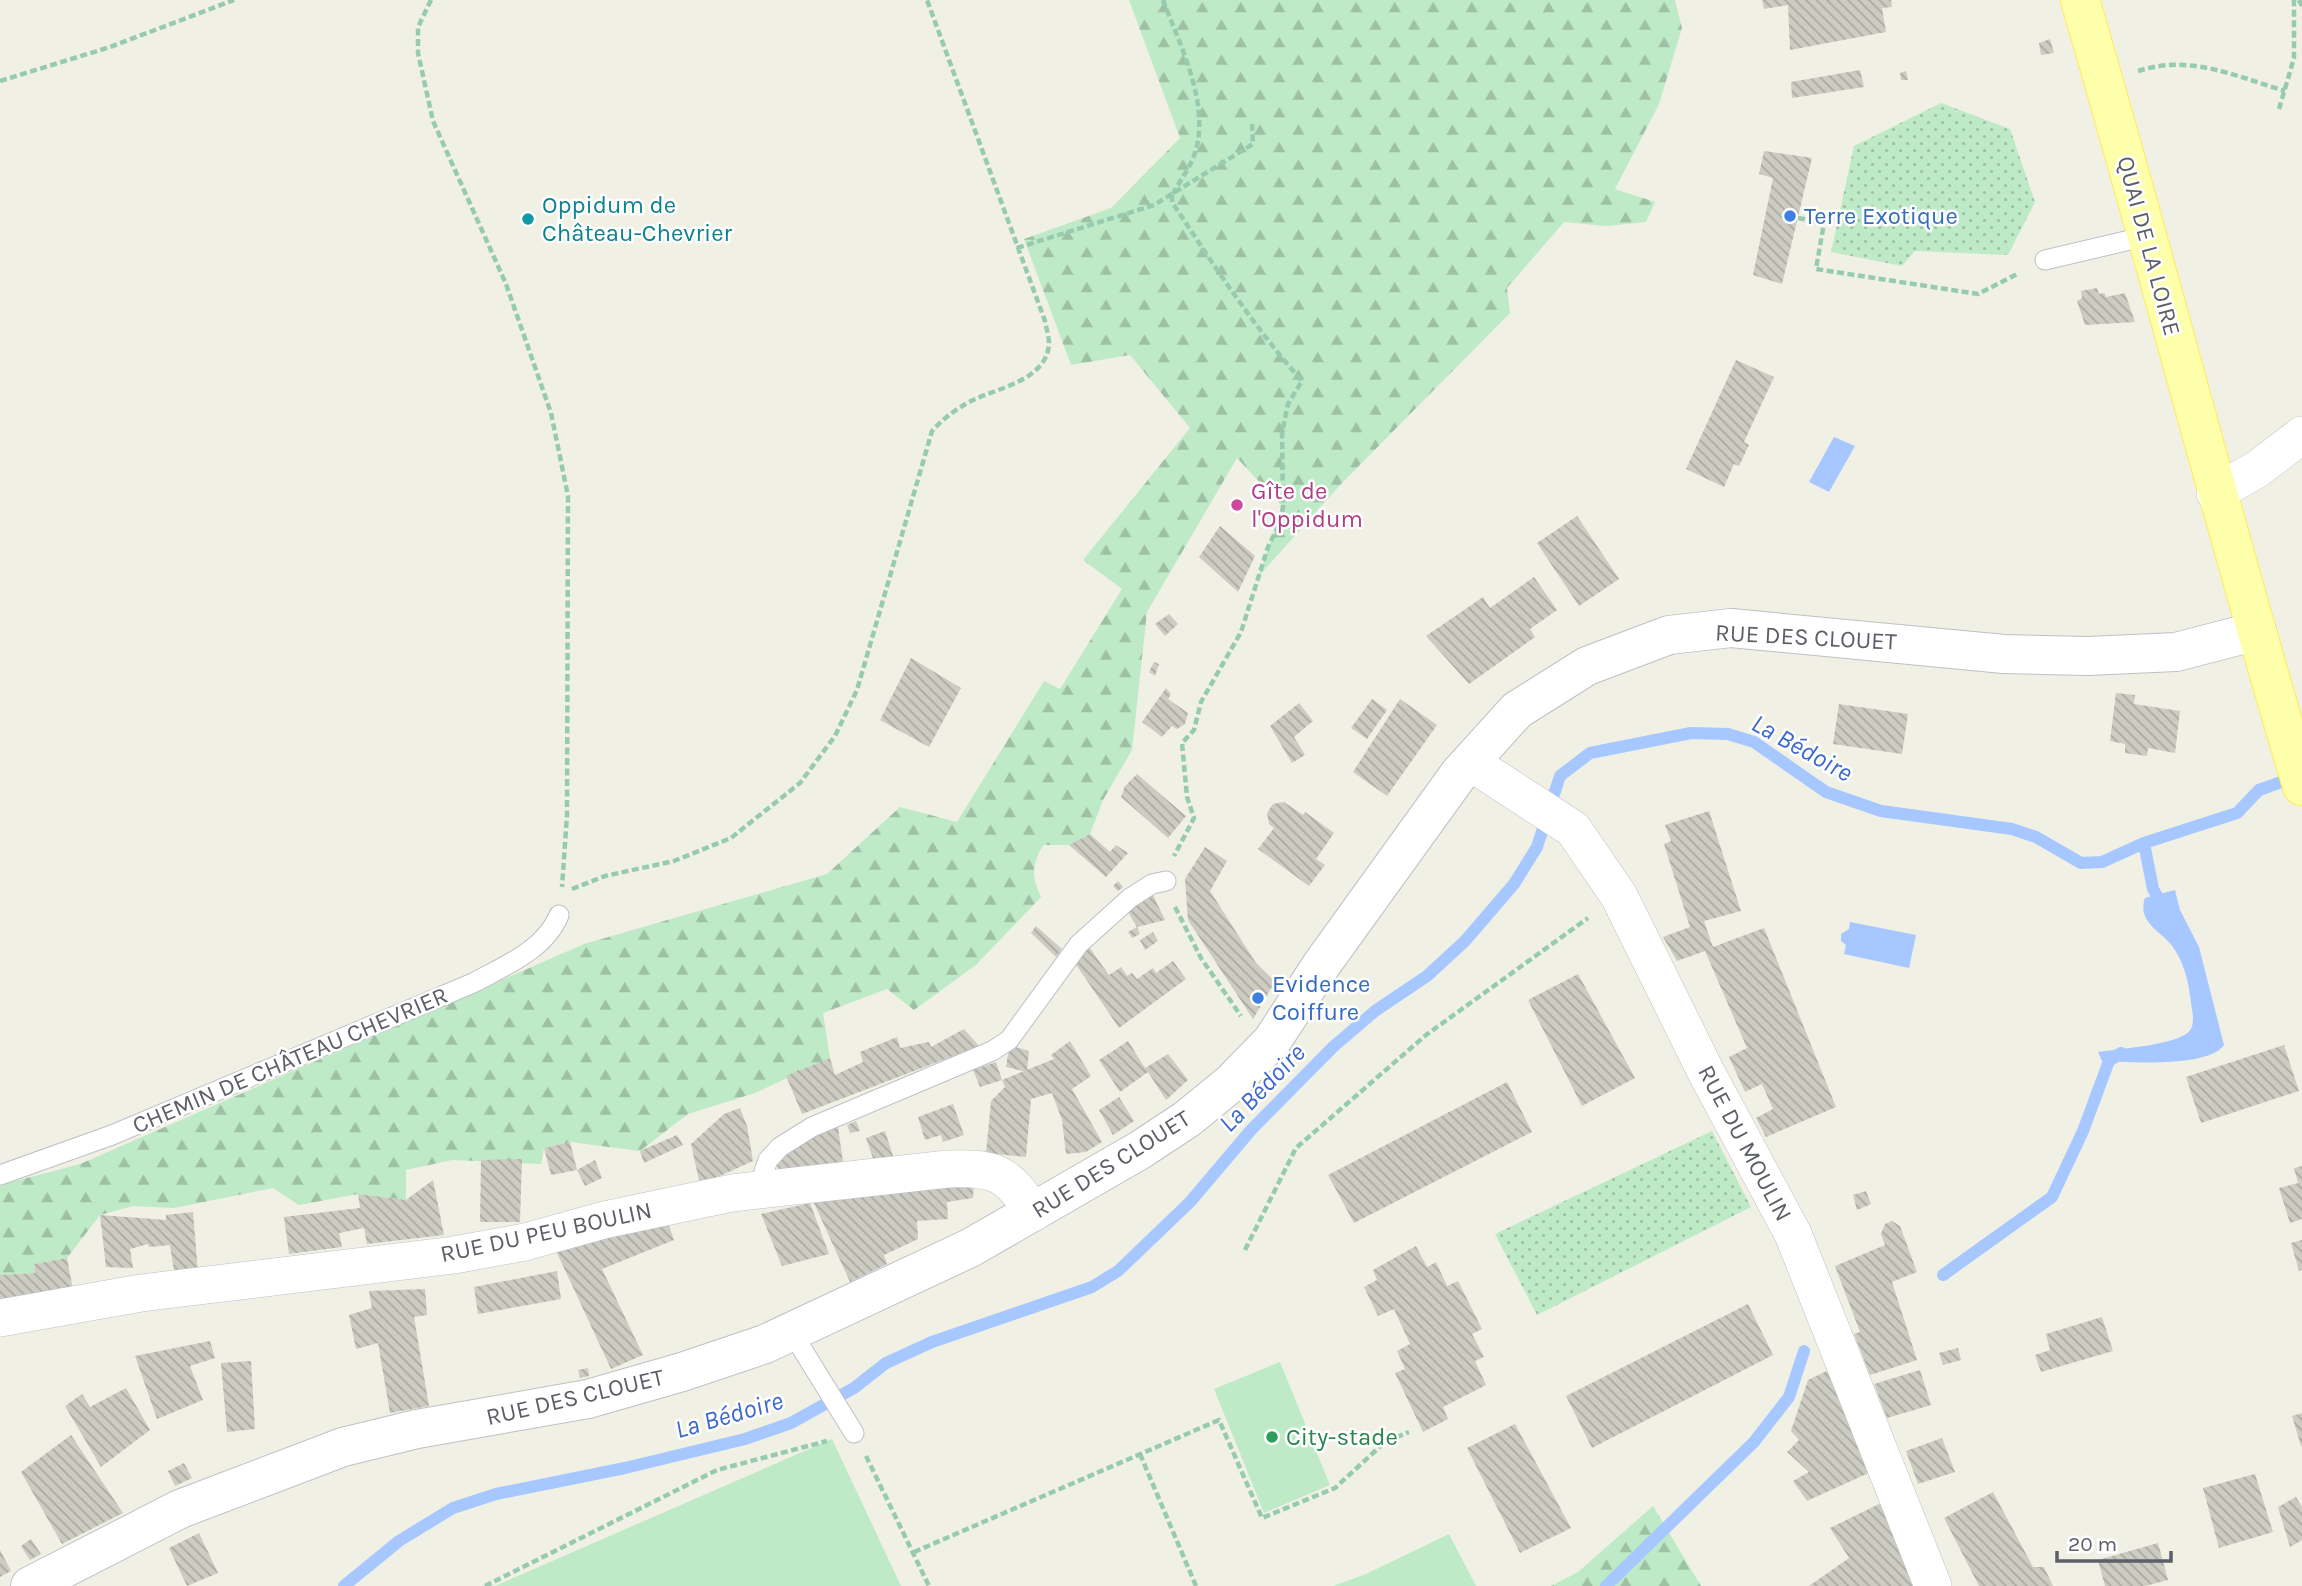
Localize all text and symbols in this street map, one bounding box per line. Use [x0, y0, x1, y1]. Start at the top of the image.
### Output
street label: QUAI DE LA LOIRE [2112, 153, 2186, 339]
place label: Oppidum de Château-Chevrier [542, 191, 733, 247]
place label: Terre Exotique [1804, 202, 1958, 230]
marker: Terre Exotique [1782, 208, 1798, 224]
marker: Oppidum de Château-Chevrier [520, 211, 536, 227]
place label: Gîte de l'Oppidum [1251, 477, 1363, 533]
marker: Gîte de l'Oppidum [1229, 497, 1245, 513]
street label: RUE DES CLOUET [1715, 618, 1897, 656]
water label: La Bédoire [1746, 708, 1858, 788]
place label: Evidence Coiffure [1272, 970, 1370, 1026]
street label: CHEMIN DE CHÂTEAU CHEVRIER [128, 981, 452, 1139]
marker: Evidence Coiffure [1250, 990, 1266, 1006]
water label: La Bédoire [1212, 1037, 1312, 1139]
street label: RUE DU MOULIN [1692, 1060, 1798, 1226]
street label: RUE DES CLOUET [1027, 1104, 1195, 1224]
street label: RUE DU PEU BOULIN [438, 1196, 654, 1268]
street label: RUE DES CLOUET [483, 1363, 667, 1431]
water label: La Bédoire [671, 1385, 787, 1445]
place label: City-stade [1286, 1423, 1398, 1451]
marker: City-stade [1264, 1429, 1280, 1445]
scale bar [2057, 1520, 2171, 1564]
text: 20 m [2068, 1532, 2117, 1556]

